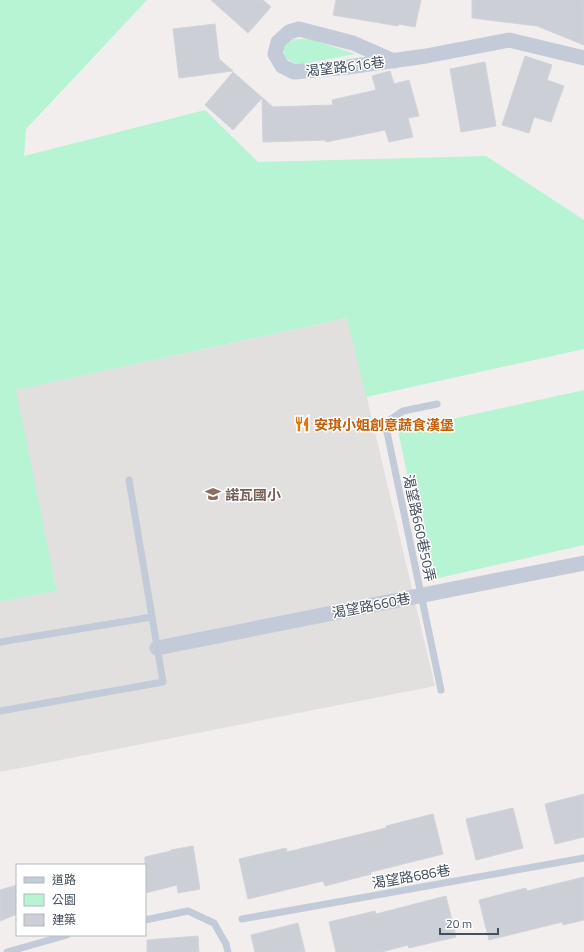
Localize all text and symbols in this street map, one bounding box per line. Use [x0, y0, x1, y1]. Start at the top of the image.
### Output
street label: 渴望路616巷 [304, 51, 386, 81]
place label: 安琪小姐創意蔬食漢堡 [314, 414, 454, 435]
restaurant icon: 安琪小姐創意蔬食漢堡 [293, 415, 311, 433]
street label: 渴望路660巷50弄 [398, 472, 442, 584]
place label: 諾瓦國小 [225, 484, 281, 505]
school or university icon: 諾瓦國小 [204, 485, 222, 503]
street label: 渴望路660巷 [330, 587, 412, 623]
street label: 渴望路686巷 [370, 859, 452, 893]
legend [16, 864, 146, 936]
text: 道路 [52, 870, 76, 889]
text: 公園 [52, 890, 76, 909]
text: 建築 [52, 910, 76, 929]
scale bar [440, 910, 498, 936]
text: 20 m [446, 914, 472, 933]

